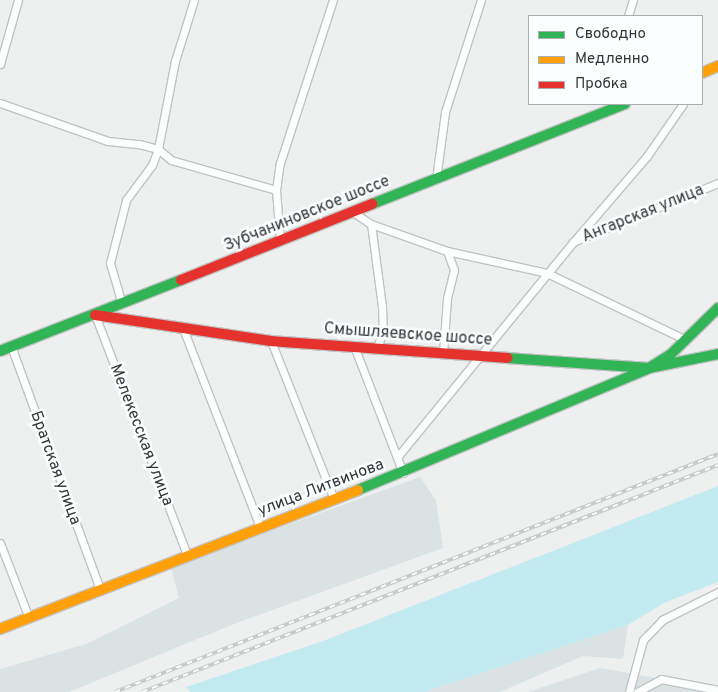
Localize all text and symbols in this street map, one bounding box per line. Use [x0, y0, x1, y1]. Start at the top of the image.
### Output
legend [528, 15, 703, 105]
text: Свободно [575, 25, 646, 44]
text: Медленно [575, 50, 649, 69]
text: Пробка [575, 75, 627, 94]
street label: Зубчаниновское шоссе [221, 172, 393, 256]
street label: Ангарская улица [579, 181, 707, 247]
street label: Смышляевское шоссе [323, 320, 493, 350]
street label: Мелекесская улица [105, 361, 177, 509]
street label: Братская улица [25, 408, 85, 528]
street label: улица Литвинова [255, 455, 387, 521]

